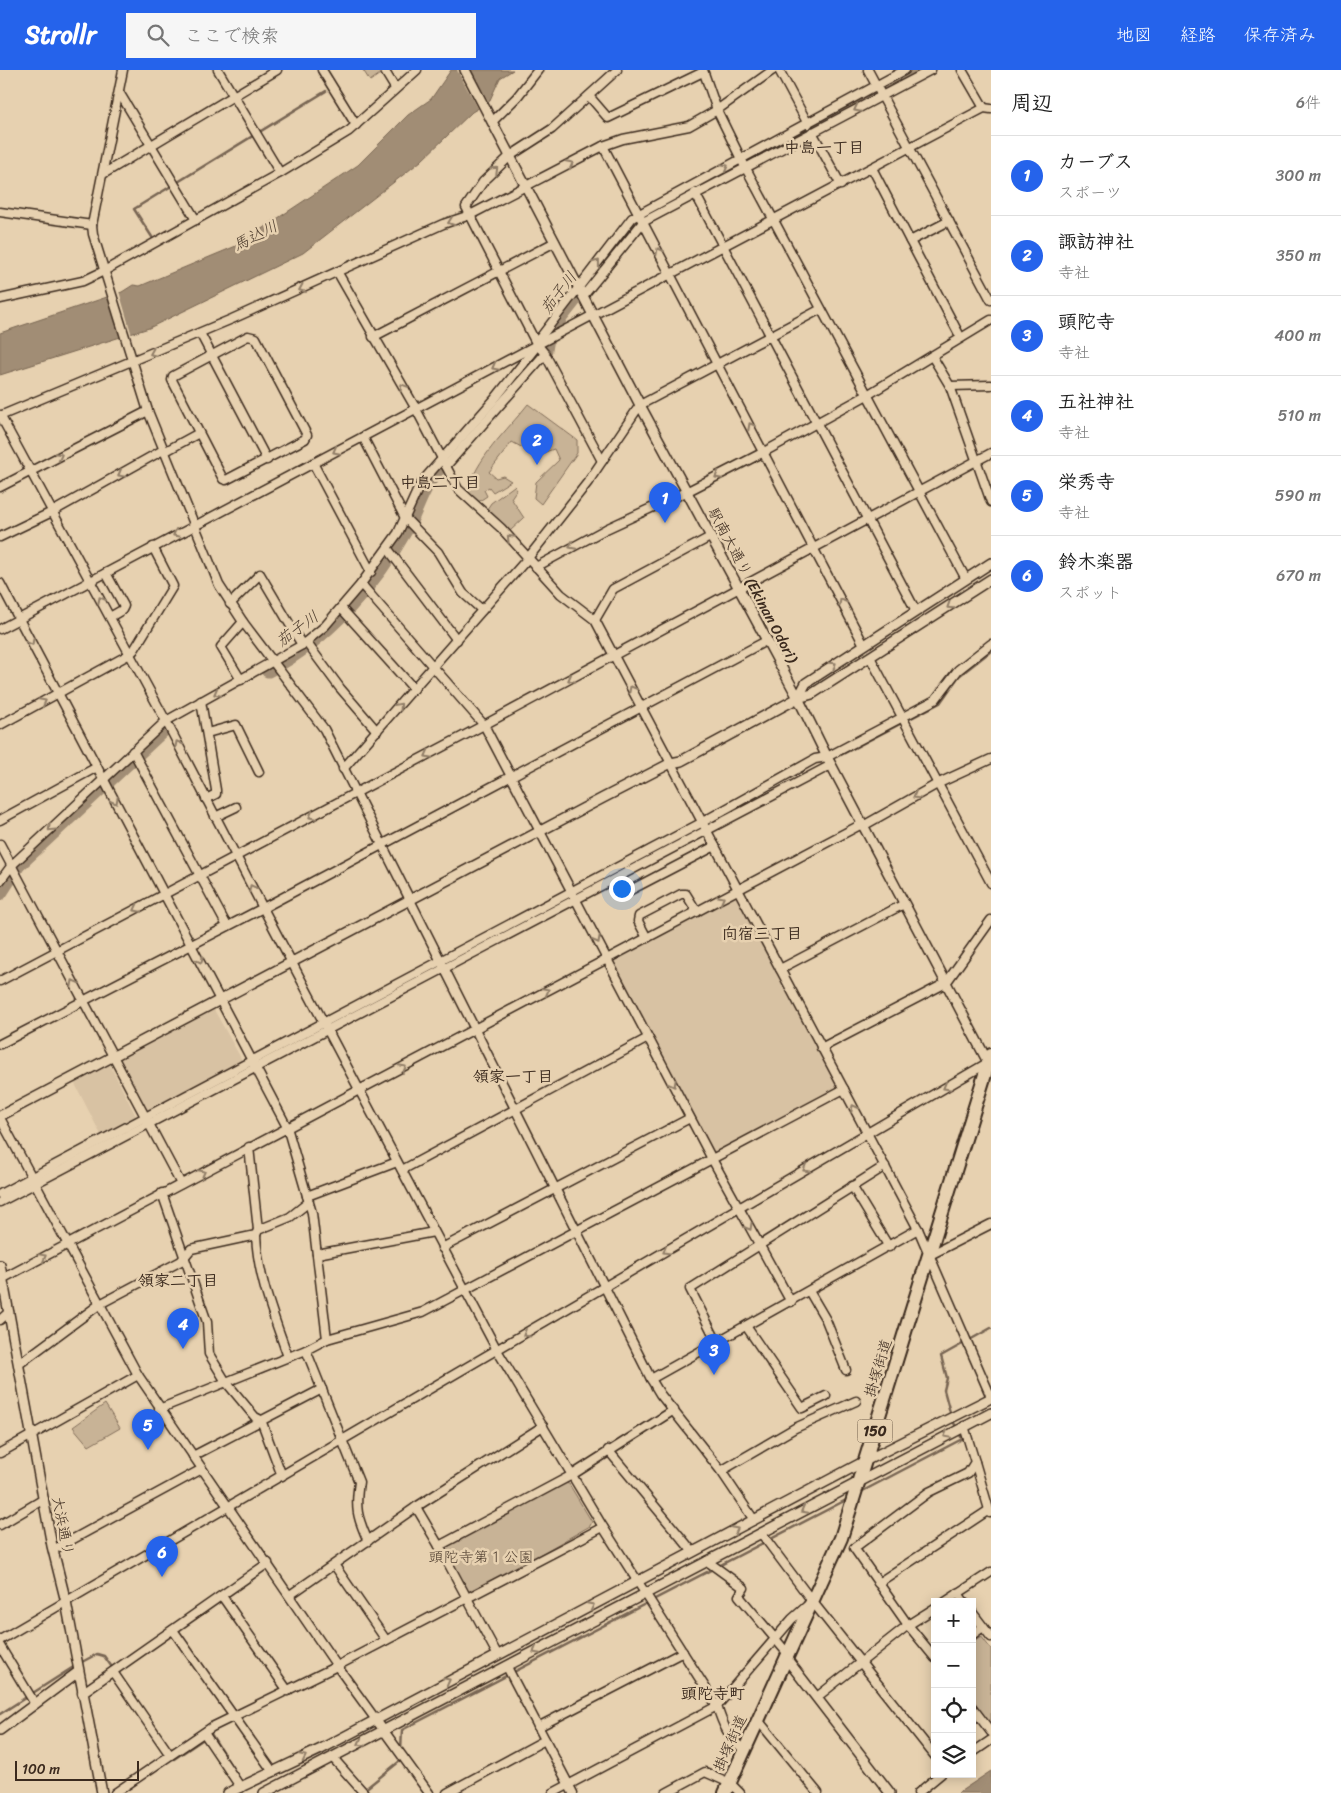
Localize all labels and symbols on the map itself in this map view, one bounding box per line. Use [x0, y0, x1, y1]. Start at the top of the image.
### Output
one-way arrow [853, 103, 862, 113]
district label: 中島一丁目 [784, 133, 864, 162]
one-way arrow [564, 160, 573, 170]
one-way arrow [720, 163, 729, 173]
one-way arrow [489, 167, 498, 176]
water label: 馬込川 [227, 212, 283, 259]
one-way arrow [447, 216, 455, 226]
one-way arrow [655, 248, 665, 257]
one-way arrow [592, 259, 601, 268]
water label: 茄子川 [532, 264, 585, 320]
one-way arrow [298, 282, 307, 293]
one-way arrow [149, 346, 158, 357]
one-way arrow [491, 361, 500, 371]
one-way arrow [399, 383, 409, 392]
one-way arrow [747, 423, 757, 432]
pin: 2 [521, 424, 553, 465]
one-way arrow [332, 445, 341, 455]
one-way arrow [53, 452, 62, 462]
one-way arrow [117, 468, 126, 478]
district label: 中島二丁目 [400, 468, 480, 497]
one-way arrow [715, 470, 724, 480]
pin: 1 [649, 482, 681, 523]
street label: 駅南大通り (Ekinan Odori) [701, 503, 805, 668]
one-way arrow [173, 528, 182, 538]
one-way arrow [507, 535, 516, 544]
one-way arrow [568, 540, 577, 550]
one-way arrow [97, 596, 107, 605]
one-way arrow [838, 598, 848, 607]
one-way arrow [946, 599, 955, 609]
water label: 茄子川 [269, 603, 325, 654]
one-way arrow [25, 636, 35, 645]
one-way arrow [828, 662, 837, 672]
one-way arrow [568, 672, 577, 682]
one-way arrow [628, 686, 638, 695]
one-way arrow [213, 687, 222, 697]
one-way arrow [38, 698, 47, 708]
one-way arrow [393, 703, 402, 712]
one-way arrow [174, 740, 184, 749]
one-way arrow [424, 749, 433, 759]
one-way arrow [913, 790, 922, 800]
one-way arrow [109, 796, 119, 805]
one-way arrow [308, 810, 317, 820]
one-way arrow [48, 822, 57, 831]
your location [609, 876, 635, 902]
one-way arrow [248, 884, 258, 893]
one-way arrow [716, 895, 725, 905]
one-way arrow [134, 903, 143, 913]
district label: 向宿三丁目 [722, 919, 802, 948]
one-way arrow [591, 935, 601, 944]
one-way arrow [194, 955, 204, 964]
one-way arrow [70, 979, 80, 988]
one-way arrow [541, 987, 550, 997]
district label: 領家一丁目 [473, 1062, 553, 1091]
one-way arrow [397, 1064, 406, 1074]
one-way arrow [666, 1079, 676, 1088]
one-way arrow [943, 1081, 952, 1091]
one-way arrow [850, 1104, 860, 1113]
one-way arrow [803, 1163, 812, 1173]
one-way arrow [196, 1169, 205, 1179]
one-way arrow [743, 1222, 753, 1231]
one-way arrow [662, 1245, 671, 1255]
one-way arrow [37, 1253, 46, 1263]
district label: 領家二丁目 [138, 1266, 218, 1295]
pin: 4 [167, 1308, 199, 1349]
one-way arrow [522, 1327, 531, 1337]
pin: 3 [698, 1334, 730, 1375]
street label: 掛塚街道 [857, 1336, 899, 1400]
pin: 5 [132, 1409, 164, 1450]
road number: 150 [858, 1420, 892, 1442]
one-way arrow [944, 1429, 953, 1439]
street label: 大浜通り [45, 1494, 81, 1558]
one-way arrow [800, 1504, 809, 1514]
one-way arrow [730, 1526, 739, 1536]
pin: 6 [146, 1536, 178, 1577]
park label: 頭陀寺第１公園 [428, 1544, 534, 1570]
one-way arrow [586, 1602, 595, 1612]
one-way arrow [532, 1645, 541, 1655]
one-way arrow [442, 1677, 451, 1687]
district label: 頭陀寺町 [681, 1679, 745, 1708]
street label: 掛塚街道 [706, 1710, 754, 1776]
one-way arrow [357, 1737, 366, 1747]
one-way arrow [298, 1753, 307, 1763]
scale bar [15, 1758, 139, 1781]

